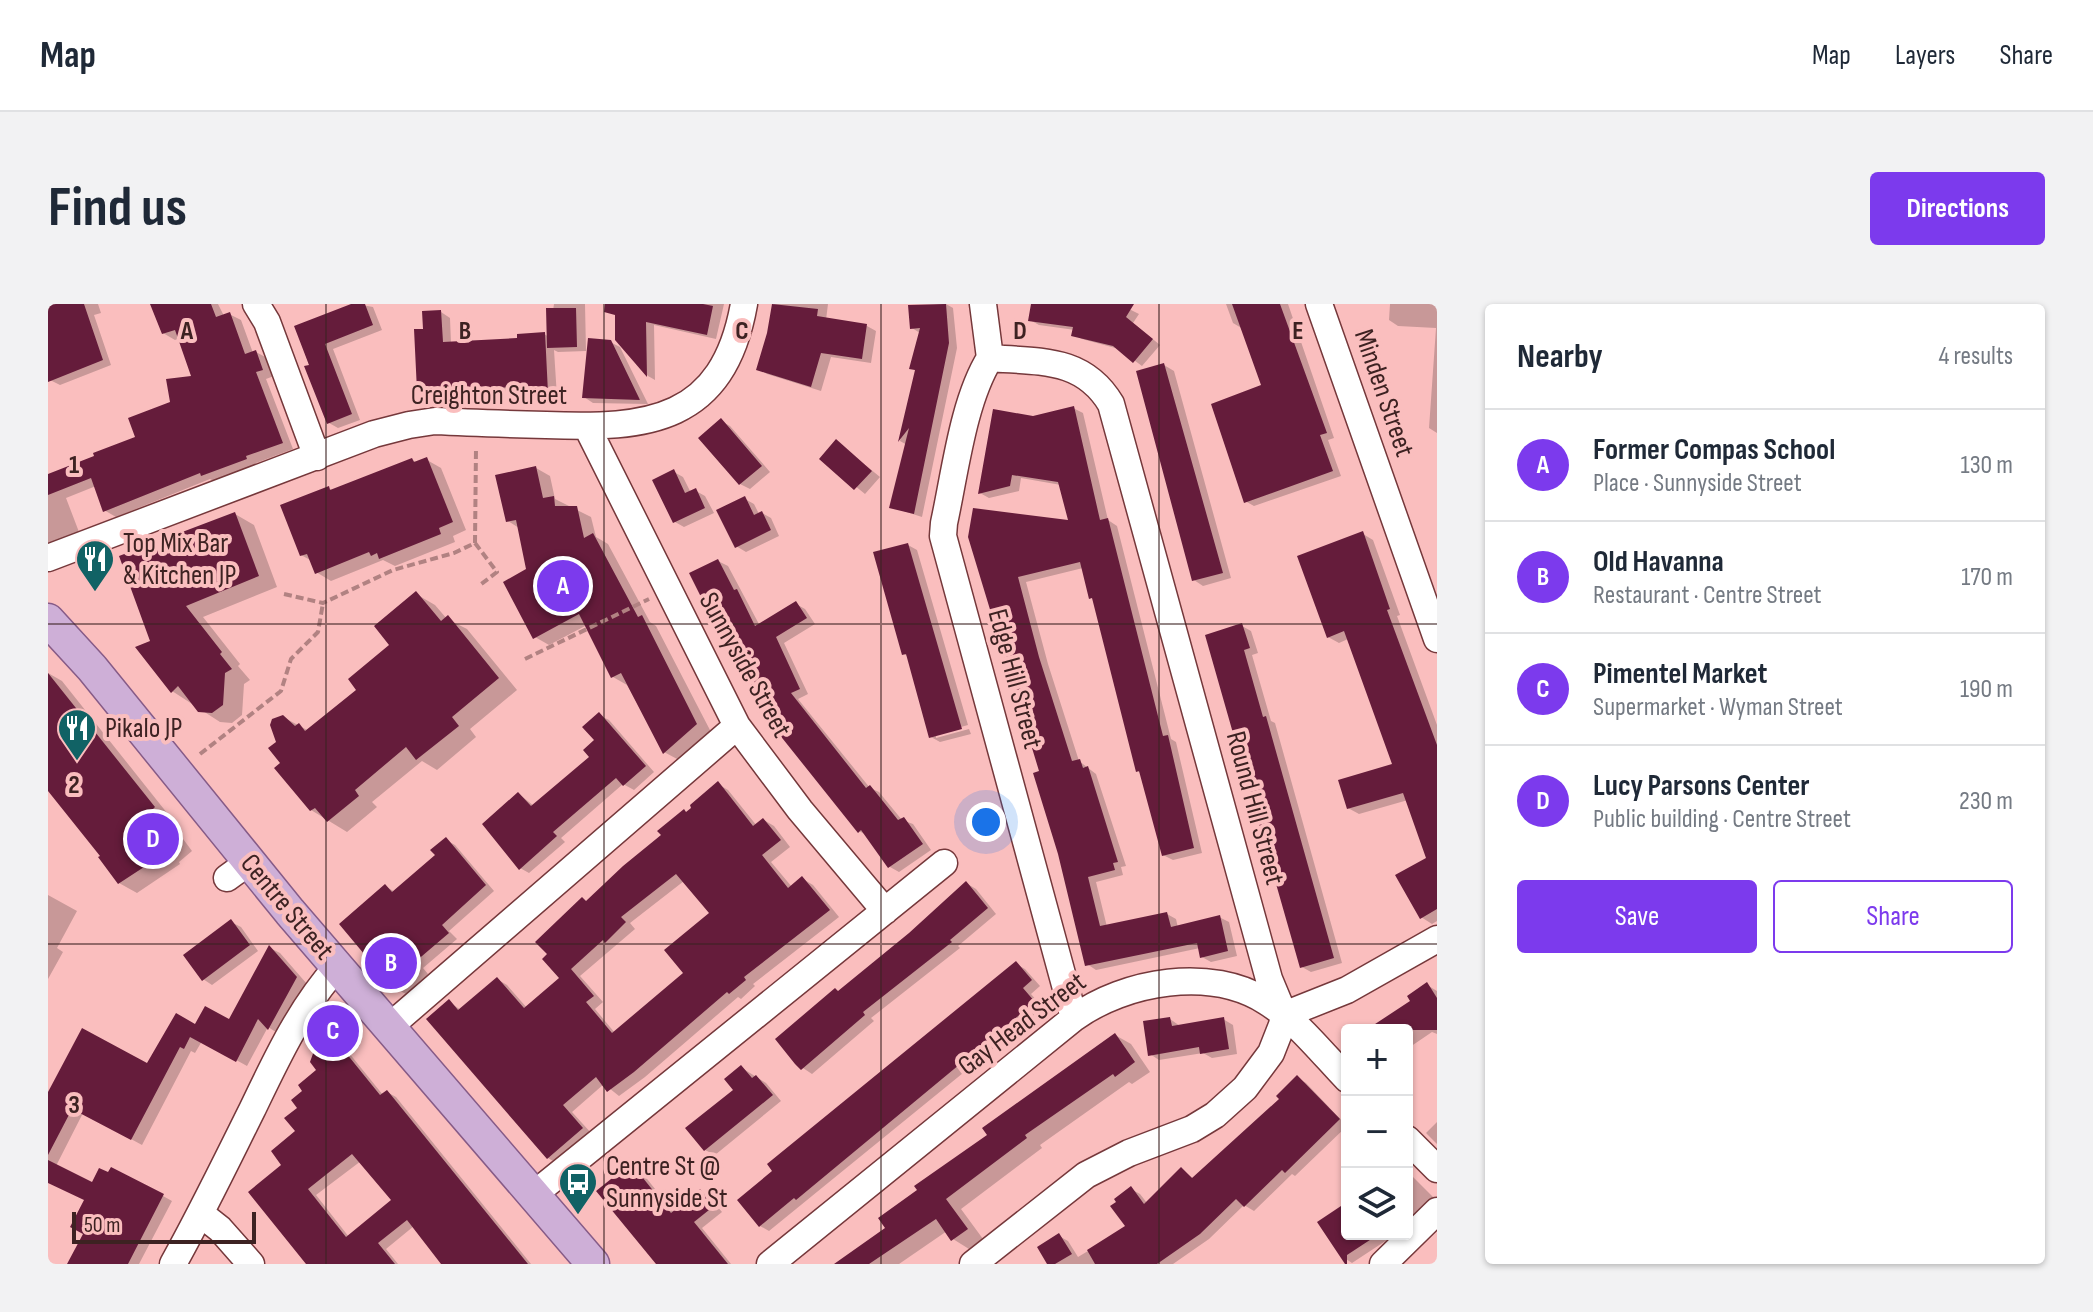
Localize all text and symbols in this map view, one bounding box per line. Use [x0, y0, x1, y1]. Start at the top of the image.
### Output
text: Map [40, 33, 96, 78]
text: Map [1812, 39, 1851, 72]
text: Layers [1895, 39, 1955, 72]
text: Share [1999, 39, 2053, 72]
button: Directions [1870, 172, 2045, 245]
text: Find us [48, 175, 187, 242]
text: A [180, 316, 194, 347]
text: B [459, 316, 471, 347]
text: C [735, 316, 749, 347]
text: D [1013, 316, 1027, 347]
text: E [1292, 316, 1304, 347]
street label: Minden Street [1347, 325, 1421, 461]
text: Nearby [1517, 336, 1603, 377]
text: 4 results [1938, 341, 2013, 372]
street label: Creighton Street [411, 379, 567, 412]
text: Former Compas School [1593, 432, 1835, 468]
text: 1 [69, 450, 79, 481]
text: A [1537, 450, 1549, 481]
text: 130 m [1961, 450, 2013, 481]
text: Place · Sunnyside Street [1593, 468, 1802, 499]
place label: Top Mix Bar & Kitchen JP [123, 527, 236, 592]
restaurant icon: Top Mix Bar & Kitchen JP [74, 538, 116, 593]
text: Old Havanna [1593, 544, 1724, 580]
pin: A [537, 556, 589, 616]
text: B [1537, 562, 1549, 593]
text: 170 m [1961, 562, 2013, 593]
text: Restaurant · Centre Street [1593, 580, 1821, 611]
street label: Sunnyside Street [692, 587, 798, 743]
street label: Edge Hill Street [981, 606, 1049, 752]
text: Pimentel Market [1593, 656, 1767, 692]
text: C [1536, 674, 1550, 705]
text: 190 m [1960, 674, 2013, 705]
text: Supermarket · Wyman Street [1593, 692, 1843, 723]
restaurant icon: Pikalo JP [56, 707, 98, 762]
place label: Pikalo JP [105, 712, 182, 745]
street label: Round Hill Street [1219, 728, 1291, 888]
text: Lucy Parsons Center [1593, 768, 1810, 804]
text: 2 [68, 770, 80, 801]
text: D [1536, 786, 1550, 817]
text: 230 m [1959, 786, 2013, 817]
your location [966, 802, 1006, 842]
text: Public building · Centre Street [1593, 804, 1851, 835]
pin: D [127, 809, 179, 869]
street label: Centre Street [233, 847, 341, 967]
button: Save [1517, 880, 1757, 953]
button: Share [1773, 880, 2013, 953]
pin: B [365, 933, 417, 993]
street label: Gay Head Street [952, 965, 1092, 1083]
pin: C [307, 1001, 359, 1061]
map controls [1341, 1024, 1413, 1240]
button: + [1341, 1024, 1413, 1096]
text: 3 [68, 1090, 80, 1121]
button: − [1341, 1096, 1413, 1168]
place label: Centre St @ Sunnyside St [606, 1150, 728, 1215]
bus stop icon: Centre St @ Sunnyside St [557, 1161, 599, 1216]
button: layers [1341, 1168, 1413, 1240]
scale bar [72, 1208, 256, 1244]
text: 50 m [84, 1212, 120, 1239]

